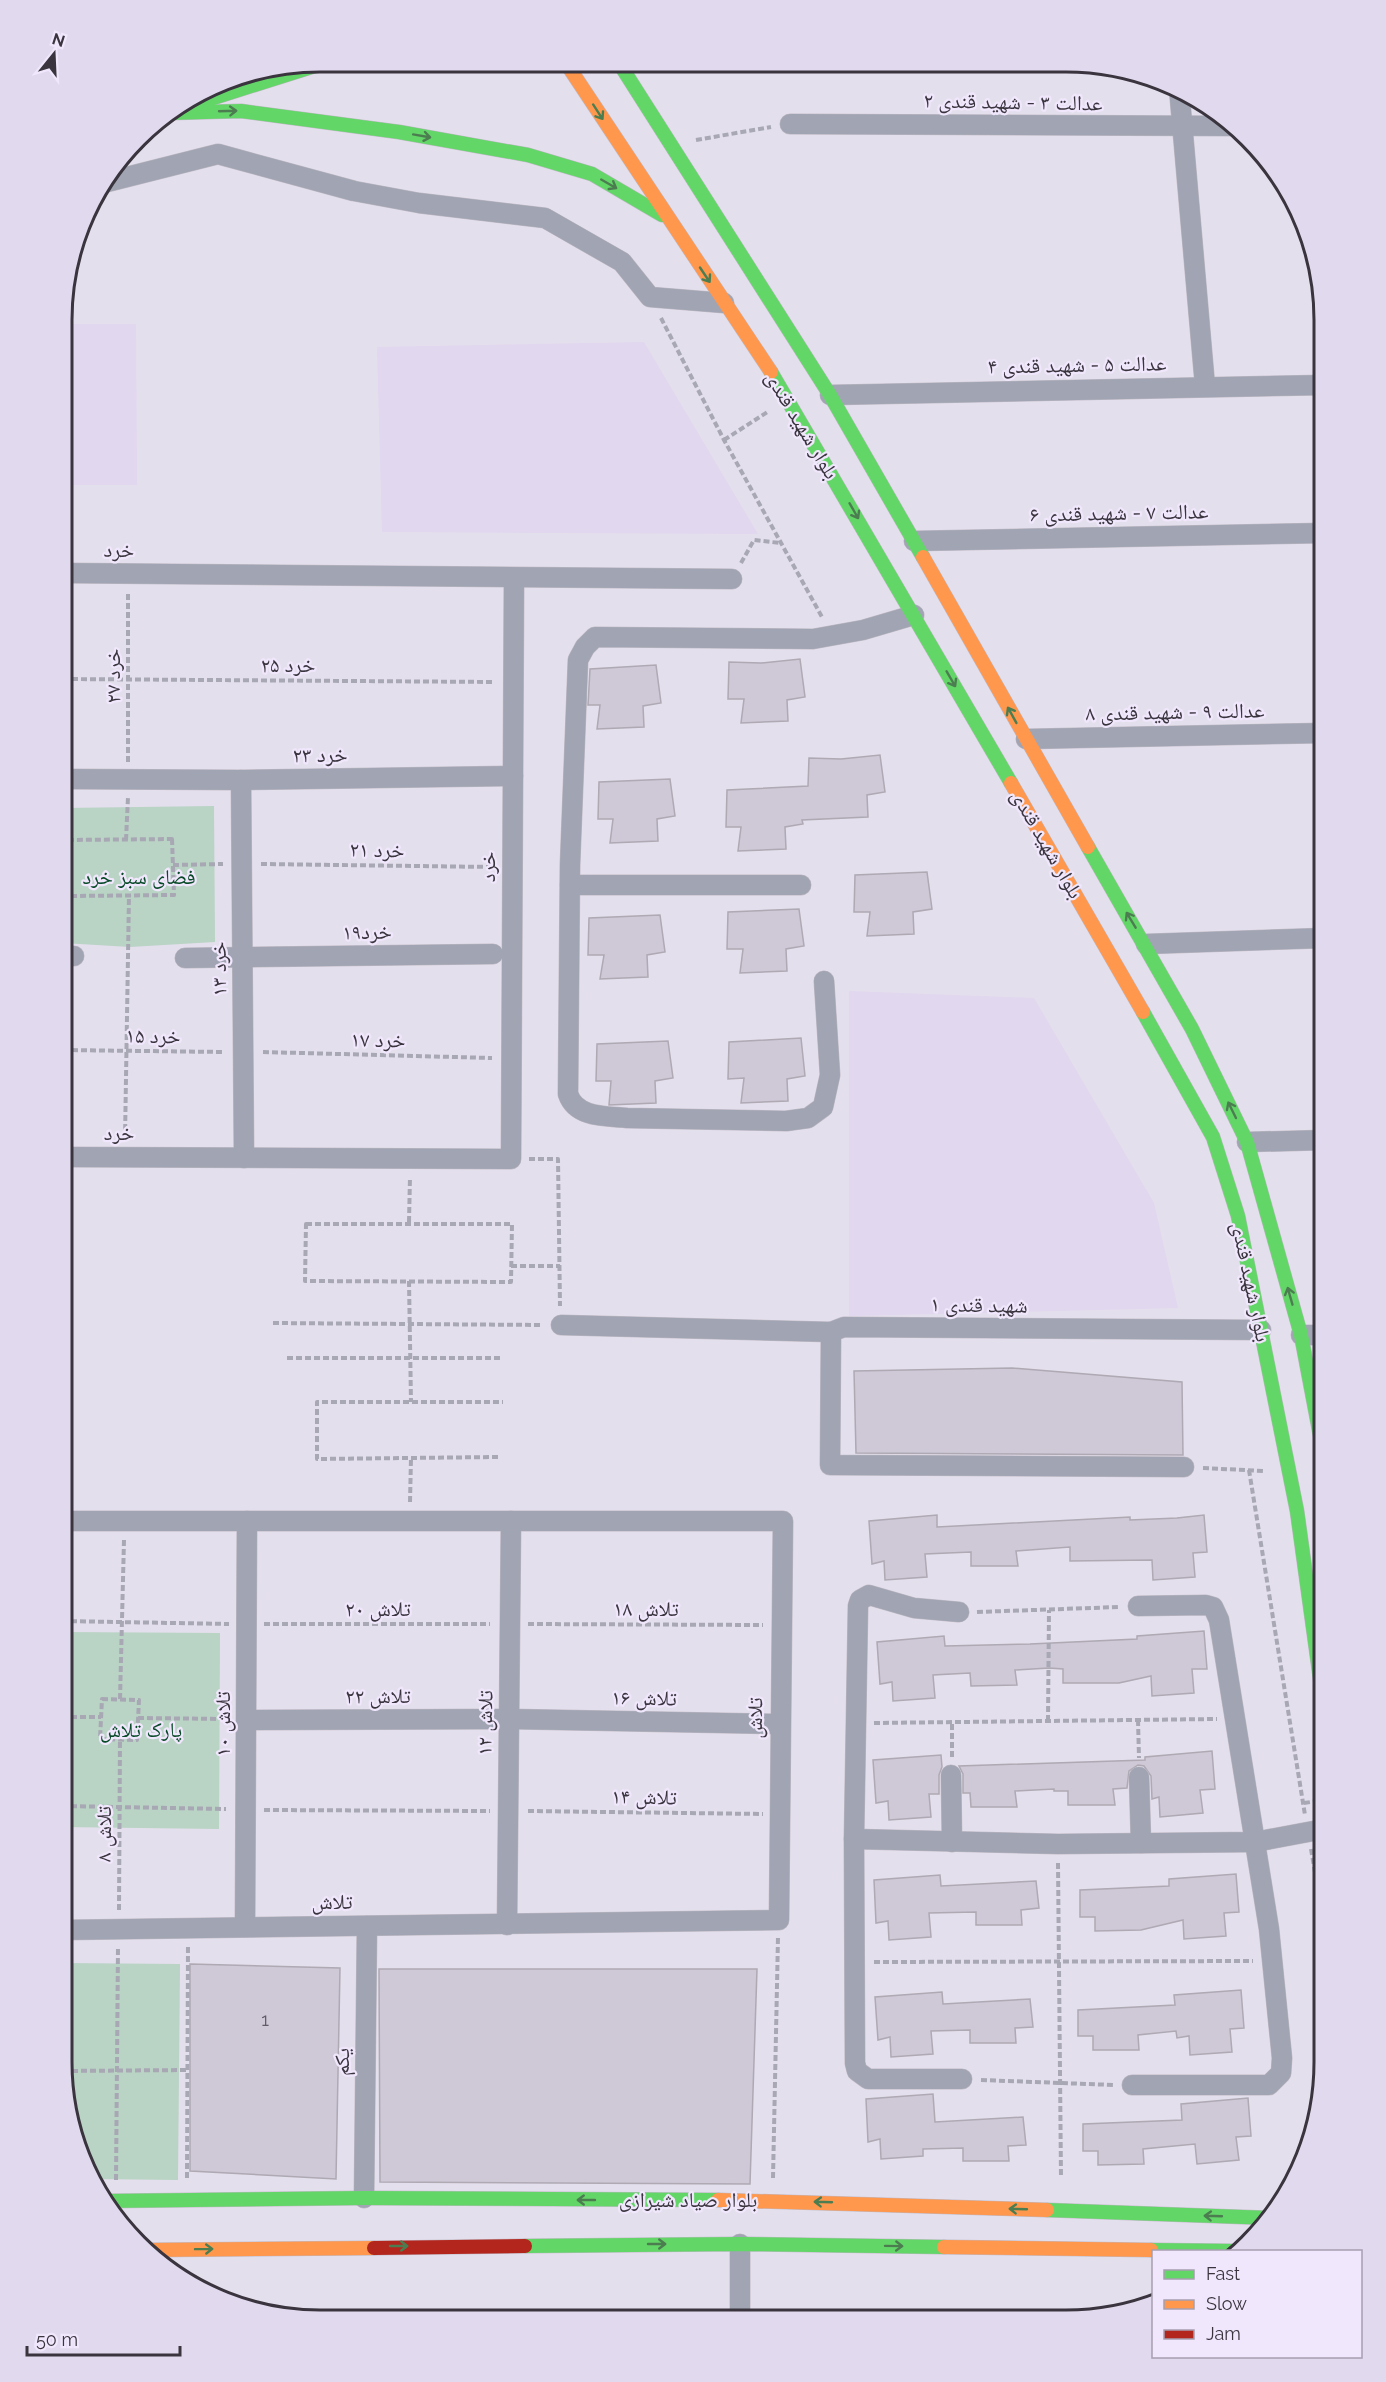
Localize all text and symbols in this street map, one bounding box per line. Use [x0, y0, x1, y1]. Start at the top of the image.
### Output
north arrow [24, 24, 84, 84]
text: N [50, 29, 67, 51]
street label: عدالت ۳ - شهید قندی ۲ [923, 87, 1103, 116]
one-way arrow [592, 103, 604, 120]
one-way arrow [218, 106, 238, 117]
one-way arrow [411, 131, 431, 142]
one-way arrow [601, 179, 618, 191]
one-way arrow [699, 266, 711, 282]
street label: عدالت ۵ - شهید قندی ۴ [987, 350, 1167, 379]
street label: بلوار شهید قندی [760, 366, 845, 483]
street label: عدالت ۷ - شهید قندی ۶ [1029, 498, 1209, 527]
one-way arrow [848, 502, 860, 519]
street label: خرد [104, 537, 134, 562]
street label: خرد ۲۷ [100, 649, 125, 703]
street label: خرد ۲۵ [261, 652, 315, 677]
one-way arrow [946, 671, 958, 688]
street label: عدالت ۹ - شهید قندی ۸ [1085, 697, 1265, 726]
one-way arrow [1006, 707, 1018, 724]
street label: خرد ۲۳ [292, 742, 348, 767]
street label: بلوار شهید قندی [1006, 785, 1089, 903]
street label: خرد ۲۱ [349, 837, 405, 862]
street label: خرد [475, 852, 500, 882]
park label: فضای سبز خرد [82, 864, 196, 889]
one-way arrow [1125, 912, 1137, 929]
street label: خرد۱۹ [342, 919, 392, 944]
street label: خرد ۱۳ [206, 941, 231, 997]
street label: خرد ۱۵ [125, 1023, 181, 1048]
street label: خرد ۱۷ [350, 1027, 406, 1052]
one-way arrow [1226, 1102, 1238, 1120]
street label: خرد [104, 1120, 134, 1145]
street label: بلوار شهید قندی [1227, 1220, 1276, 1344]
one-way arrow [1283, 1287, 1295, 1306]
street label: شهيد قندی ۱ [930, 1291, 1028, 1318]
street label: تلاش ۲۰ [345, 1596, 411, 1622]
street label: تلاش ۱۸ [613, 1596, 679, 1622]
street label: تلاش ۲۲ [345, 1683, 411, 1709]
street label: تلاش ۱۶ [611, 1684, 677, 1712]
street label: تلاش ۱۲ [471, 1690, 499, 1756]
street label: تلاش ۱۰ [210, 1691, 236, 1757]
street label: تلاش [742, 1697, 768, 1739]
park label: پارک تلاش [100, 1717, 182, 1743]
street label: تلاش ۱۴ [611, 1783, 677, 1811]
street label: تلاش ۸ [91, 1806, 117, 1862]
street label: تلاش [311, 1889, 353, 1915]
house number: 1 [261, 2009, 269, 2030]
street label: یکم [329, 2048, 356, 2076]
street label: بلوار صیاد شیرازی [619, 2187, 757, 2212]
one-way arrow [577, 2194, 597, 2206]
one-way arrow [814, 2196, 834, 2208]
one-way arrow [1009, 2204, 1029, 2215]
one-way arrow [1203, 2211, 1223, 2222]
one-way arrow [646, 2238, 666, 2250]
one-way arrow [388, 2240, 408, 2251]
one-way arrow [883, 2240, 903, 2252]
one-way arrow [194, 2243, 213, 2254]
legend [1152, 2250, 1362, 2358]
text: Fast [1206, 2263, 1240, 2284]
text: Slow [1206, 2293, 1247, 2314]
scale bar [27, 2319, 180, 2357]
text: Jam [1206, 2323, 1241, 2344]
text: 50 m [36, 2329, 78, 2350]

